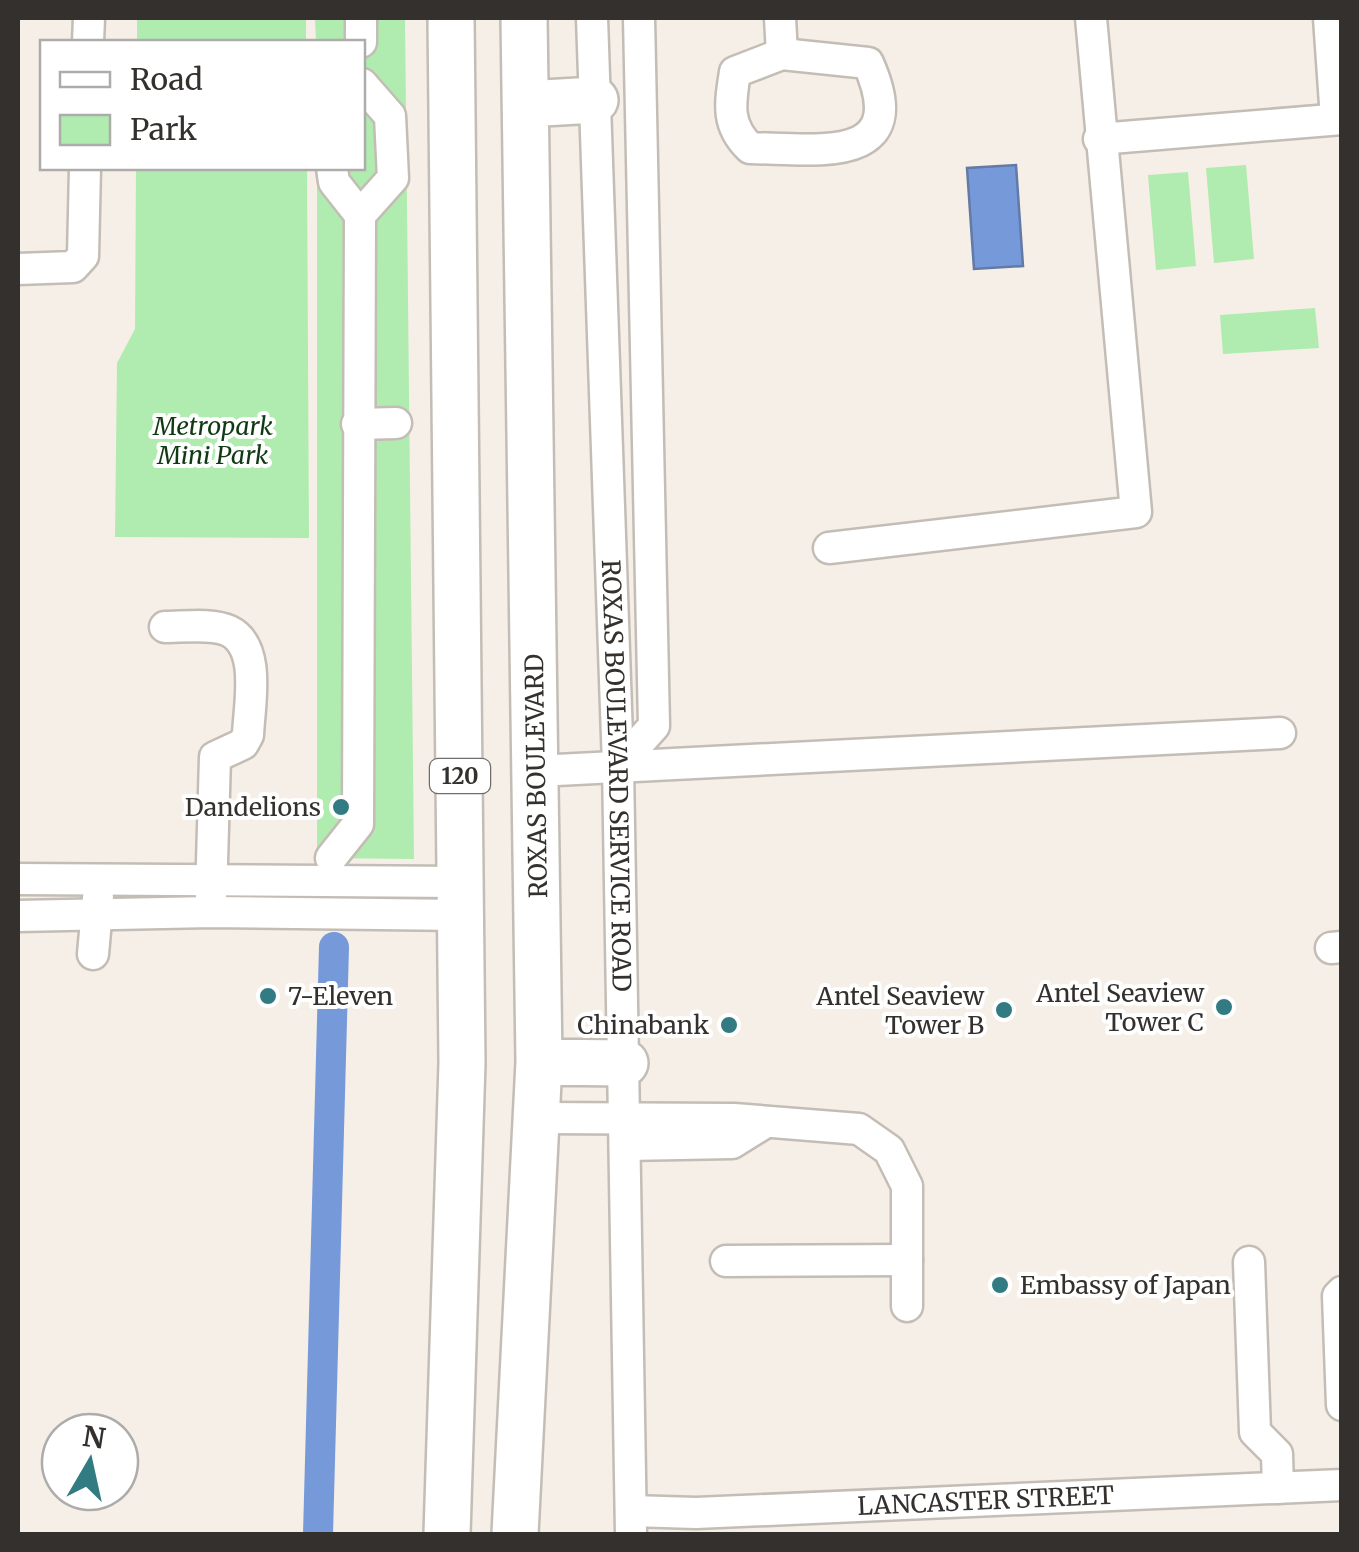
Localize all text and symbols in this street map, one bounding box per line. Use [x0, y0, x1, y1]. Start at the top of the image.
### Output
legend [40, 40, 365, 170]
text: Road [130, 60, 203, 98]
text: Park [130, 110, 197, 148]
park label: Metropark Mini Park [152, 410, 273, 471]
street label: ROXAS BOULEVARD SERVICE ROAD [595, 559, 638, 992]
street label: ROXAS BOULEVARD [518, 654, 554, 898]
road number: 120 [430, 759, 490, 793]
place label: Dandelions [185, 791, 321, 823]
marker: Dandelions [330, 796, 352, 818]
place label: Antel Seaview Tower C [1035, 977, 1205, 1038]
place label: 7-Eleven [288, 980, 393, 1012]
place label: Antel Seaview Tower B [815, 980, 985, 1041]
marker: 7-Eleven [257, 985, 279, 1007]
marker: Antel Seaview Tower C [1213, 996, 1235, 1018]
marker: Antel Seaview Tower B [993, 999, 1015, 1021]
place label: Chinabank [577, 1009, 709, 1041]
marker: Chinabank [718, 1014, 740, 1036]
place label: Embassy of Japan [1020, 1269, 1231, 1301]
marker: Embassy of Japan [989, 1274, 1011, 1296]
north arrow [40, 1412, 140, 1512]
text: N [80, 1418, 108, 1457]
street label: LANCASTER STREET [857, 1479, 1115, 1522]

